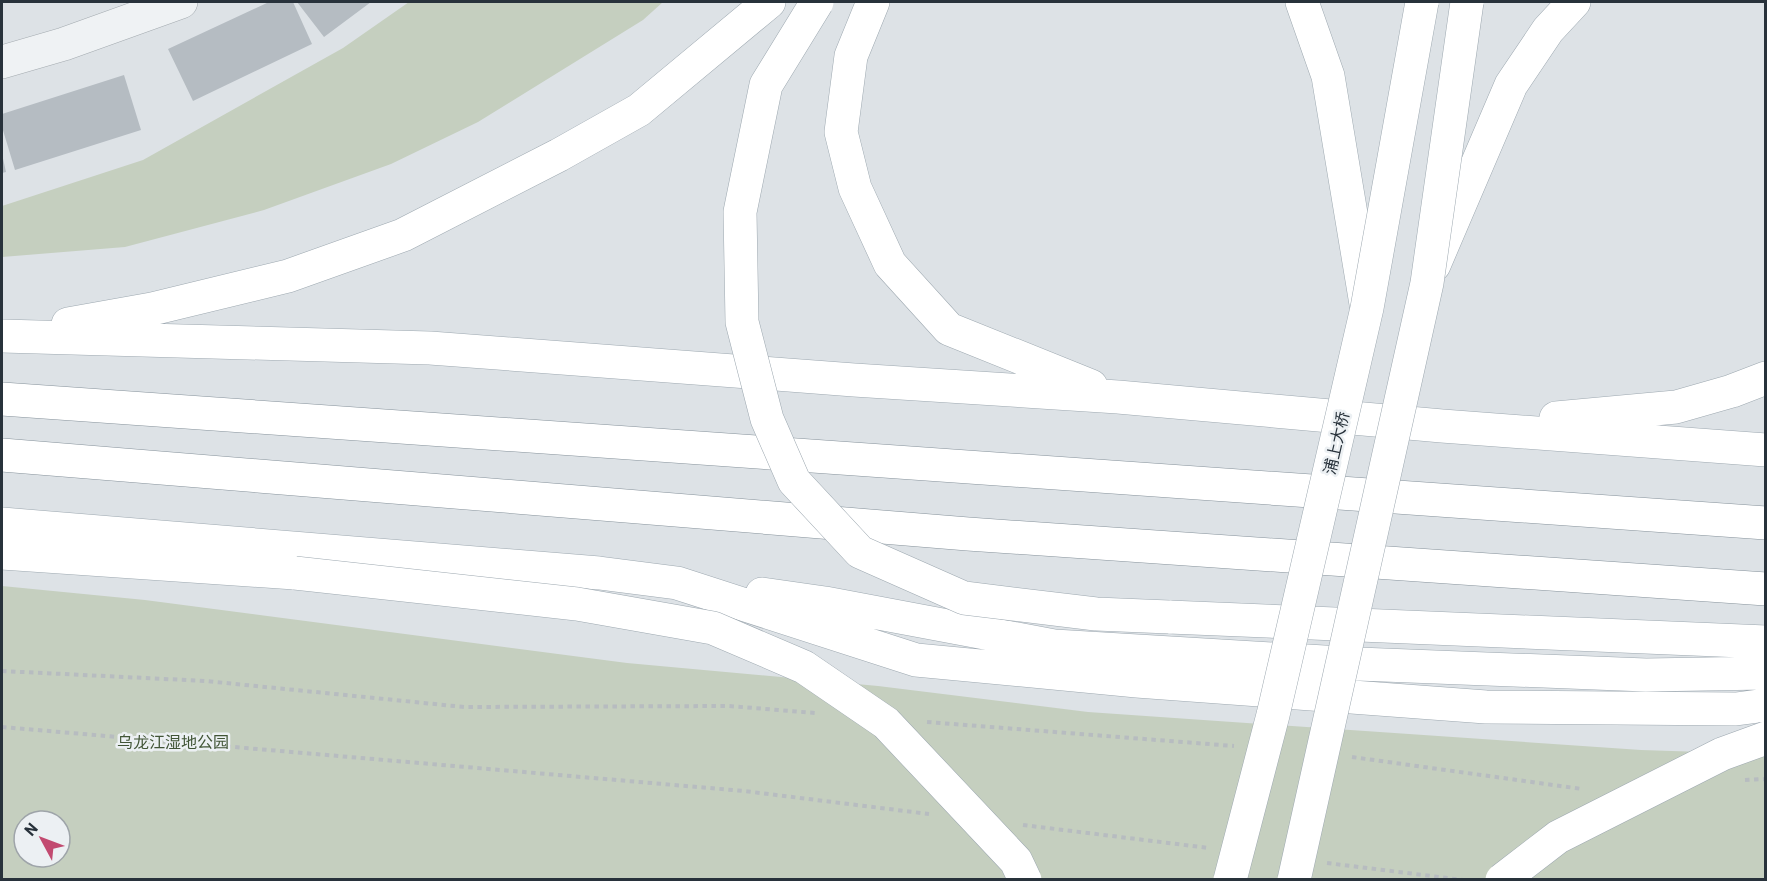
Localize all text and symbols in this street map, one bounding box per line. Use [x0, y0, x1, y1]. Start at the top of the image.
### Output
street label: 浦上大桥 [1319, 410, 1352, 476]
park label: 乌龙江湿地公园 [117, 732, 229, 751]
north arrow [12, 809, 72, 869]
text: N [20, 819, 41, 839]

